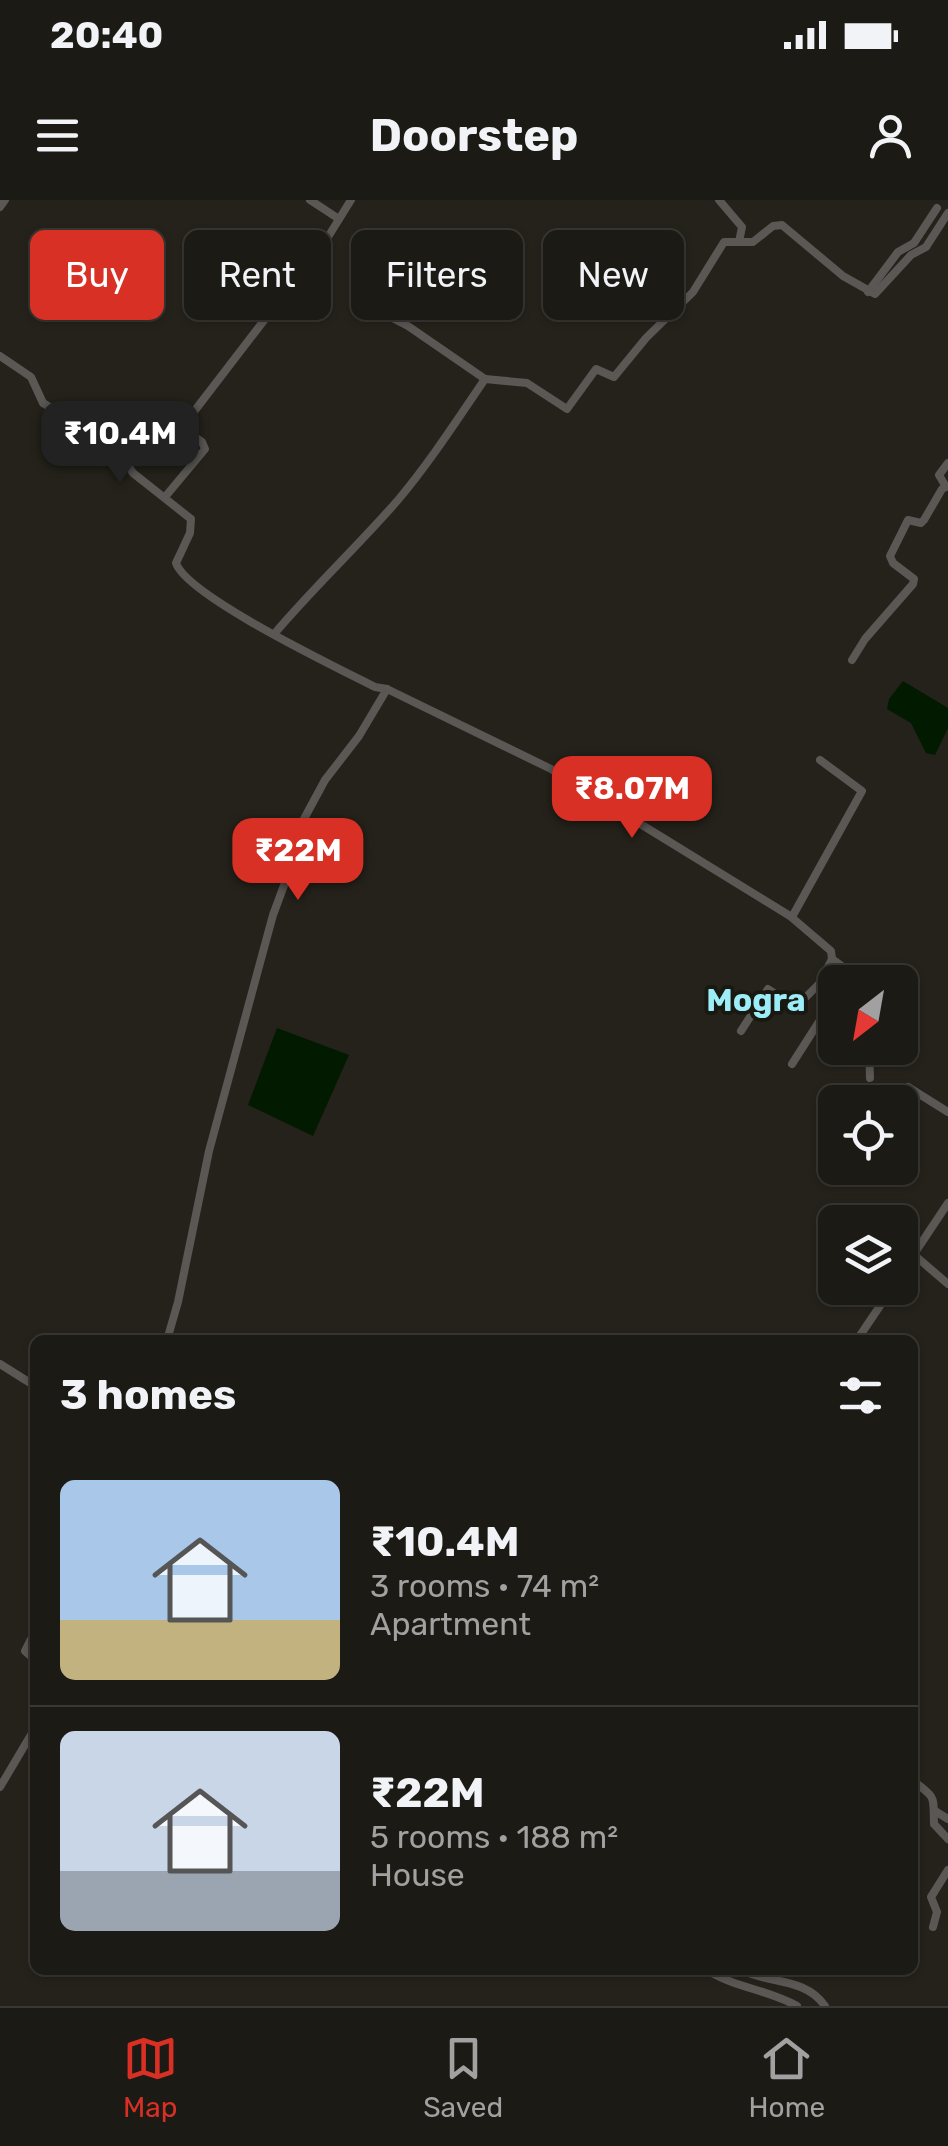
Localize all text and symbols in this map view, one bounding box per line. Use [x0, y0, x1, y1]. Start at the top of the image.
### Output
text: 20:40 [50, 12, 163, 58]
icon: menu [30, 108, 85, 163]
icon: person [863, 108, 918, 163]
text: Doorstep [370, 109, 578, 162]
chip: Buy [30, 230, 164, 320]
chip: Rent [184, 230, 331, 320]
chip: Filters [351, 230, 523, 320]
chip: New [543, 230, 684, 320]
pin: ₹10.4M [39, 401, 201, 486]
text: ₹10.4M [63, 414, 177, 452]
pin: ₹8.07M [551, 756, 713, 841]
text: ₹8.07M [574, 769, 690, 807]
pin: ₹22M [239, 818, 357, 903]
text: ₹22M [254, 831, 342, 869]
north arrow [818, 965, 918, 1065]
map controls [818, 965, 918, 1305]
district label: Mogra [706, 981, 806, 1019]
button: locate [818, 1085, 918, 1185]
button: layers [818, 1205, 918, 1305]
icon: filters [833, 1368, 888, 1423]
text: 3 homes [60, 1370, 236, 1420]
text: ₹10.4M [370, 1517, 519, 1567]
icon: home [140, 1520, 260, 1640]
text: 3 rooms · 74 m² [370, 1567, 599, 1605]
text: Apartment [370, 1605, 531, 1643]
text: ₹22M [370, 1768, 485, 1818]
icon: home [140, 1771, 260, 1891]
text: 5 rooms · 188 m² [370, 1818, 618, 1856]
text: House [370, 1856, 465, 1894]
tab: Map [123, 2031, 178, 2124]
tab: Saved [423, 2031, 503, 2124]
tab: Home [749, 2031, 825, 2124]

